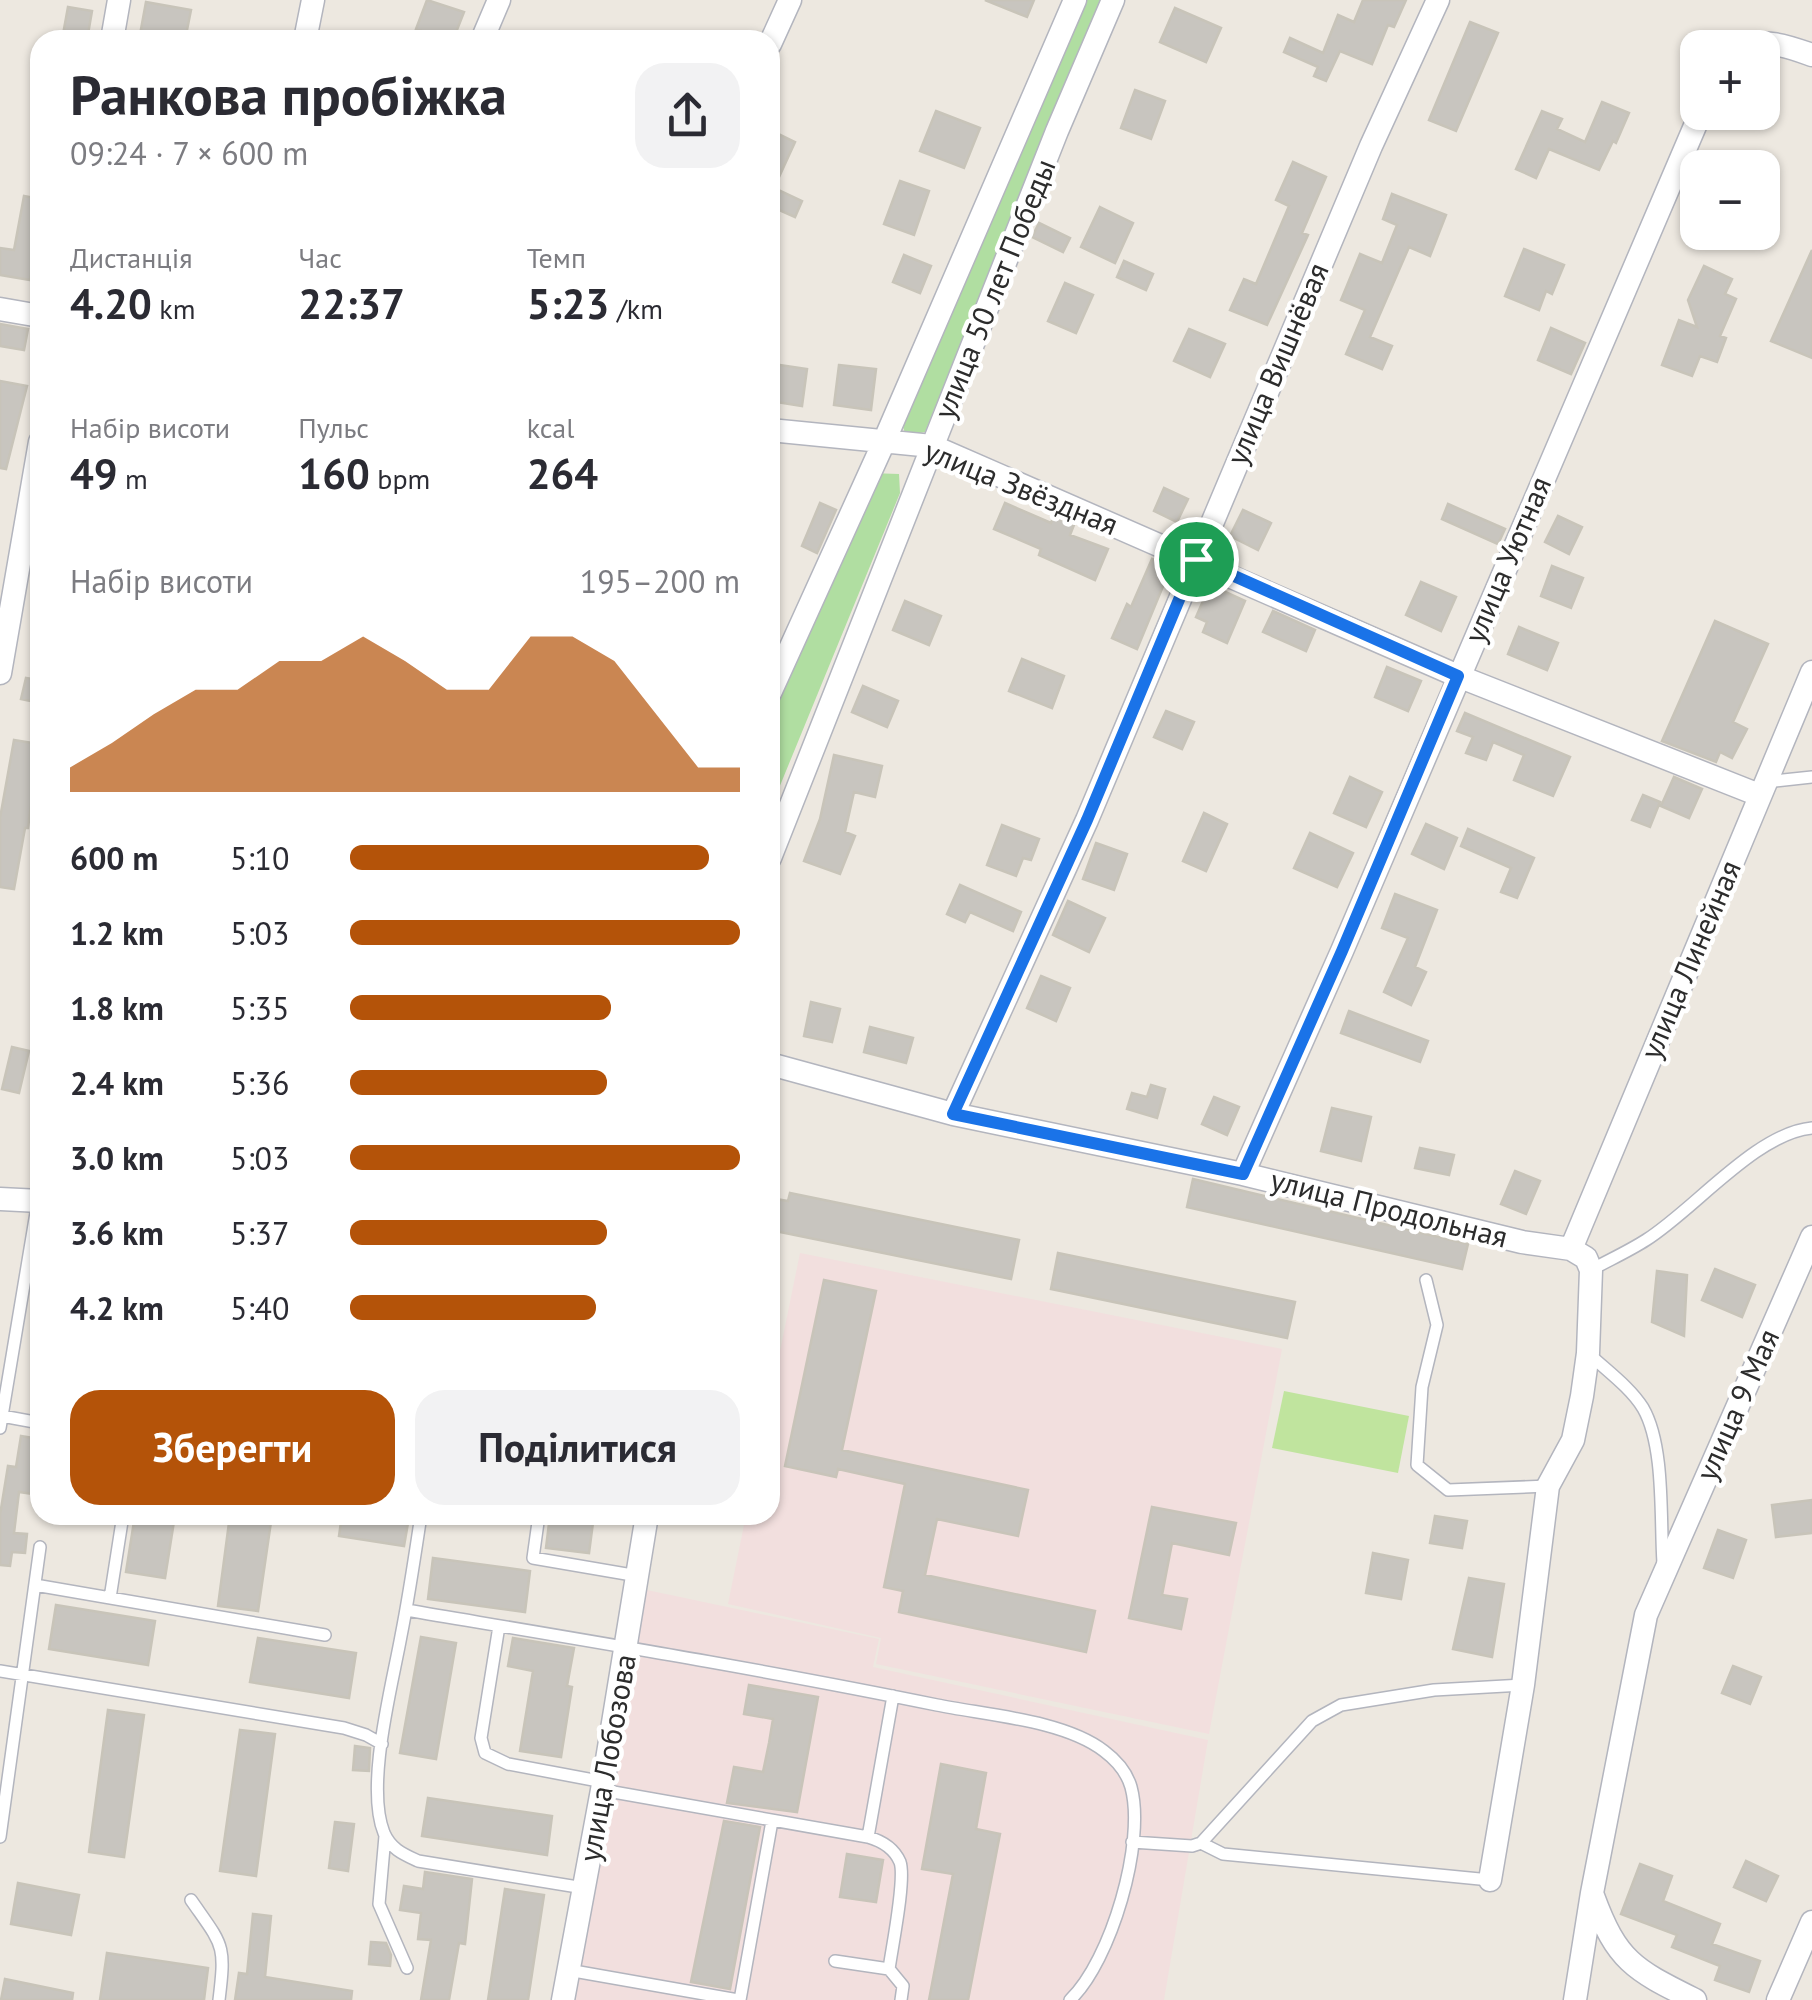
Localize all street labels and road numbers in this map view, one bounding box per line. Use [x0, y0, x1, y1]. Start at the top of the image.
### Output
street label: улица 50 лет Победы [924, 153, 1064, 424]
street label: улица Вишнёвая [1216, 256, 1337, 470]
street label: улица Звёздная [919, 430, 1124, 543]
street label: улица Уютная [1454, 470, 1559, 648]
street label: улица Линейная [1630, 854, 1749, 1065]
street label: улица Продольная [1267, 1159, 1512, 1256]
street label: улица 9 Мая [1686, 1323, 1787, 1486]
street label: улица Лобозова [569, 1651, 644, 1865]

